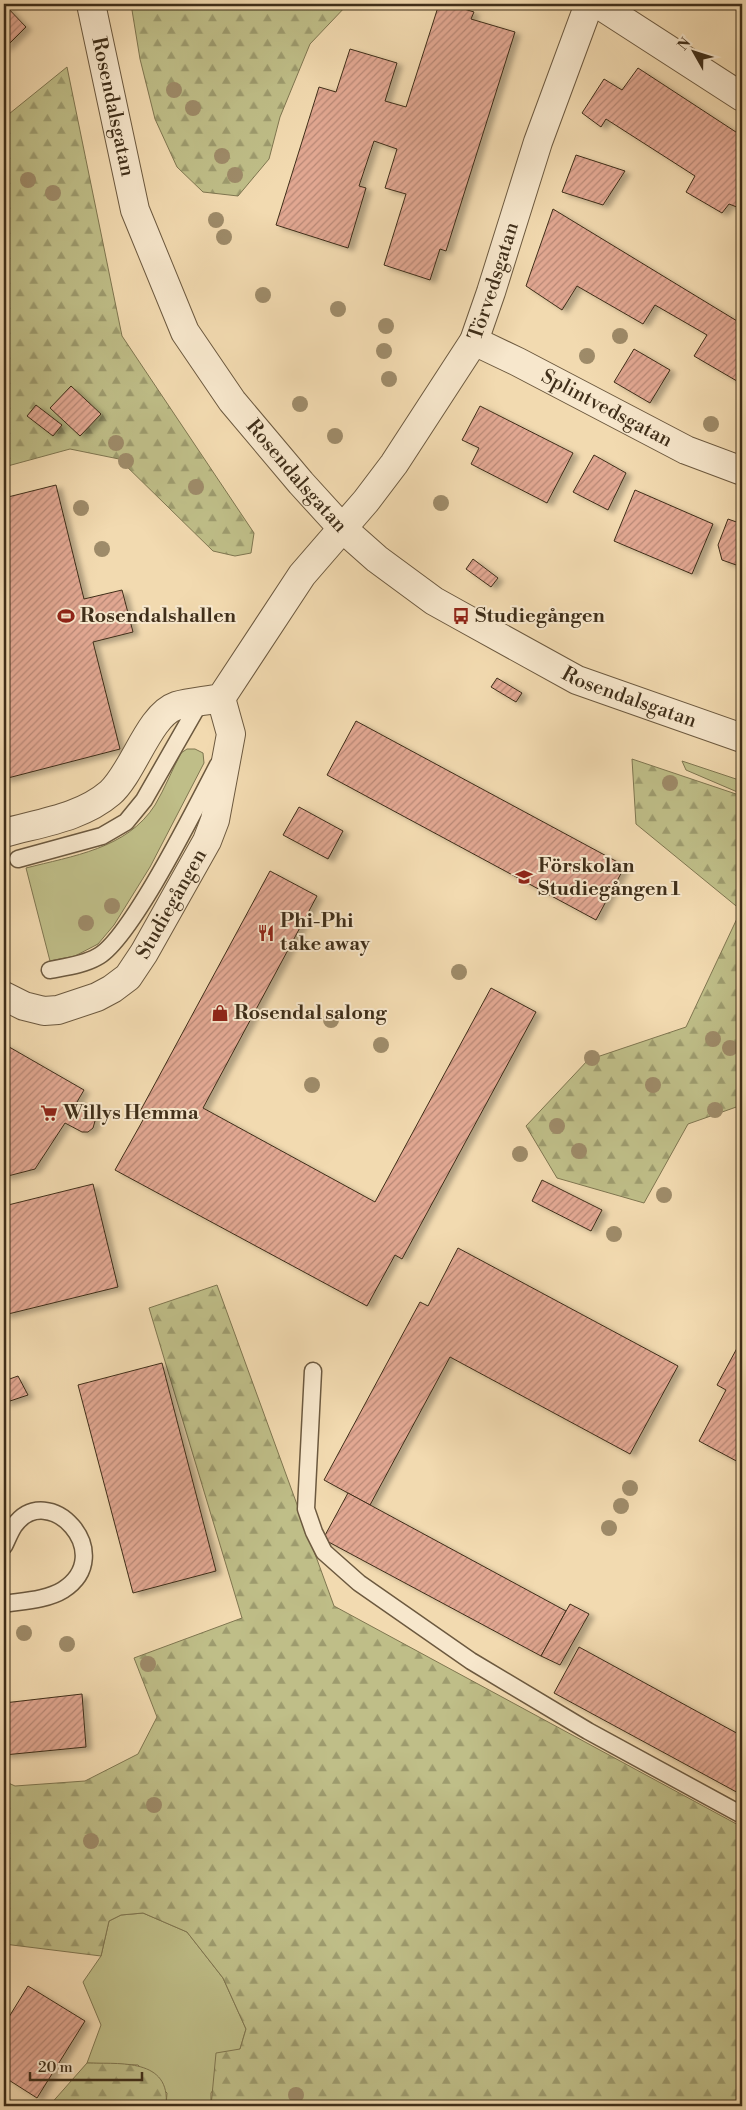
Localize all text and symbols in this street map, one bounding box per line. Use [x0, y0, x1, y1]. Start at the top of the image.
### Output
north arrow [668, 28, 718, 78]
text: N [674, 34, 695, 54]
street label: Rosendalsgatan [86, 35, 140, 179]
street label: Törvedsgatan [463, 219, 525, 344]
street label: Splintvedsgatan [537, 364, 677, 453]
street label: Rosendalsgatan [241, 414, 353, 538]
place label: Rosendalshallen [80, 604, 237, 629]
place label: Studiegången [475, 604, 605, 629]
sports icon: Rosendalshallen [56, 606, 76, 626]
bus stop icon: Studiegången [451, 606, 471, 626]
street label: Rosendalsgatan [557, 661, 700, 734]
street label: Studiegången [131, 845, 212, 964]
place label: Förskolan Studiegången 1 [538, 854, 681, 902]
school or university icon: Förskolan Studiegången 1 [514, 867, 534, 887]
place label: Phi-Phi take away [280, 909, 371, 957]
restaurant icon: Phi-Phi take away [256, 923, 276, 943]
place label: Rosendal salong [234, 1001, 387, 1026]
shop icon: Rosendal salong [210, 1003, 230, 1023]
place label: Willys Hemma [62, 1101, 199, 1126]
supermarket icon: Willys Hemma [39, 1103, 59, 1123]
scale bar [30, 2050, 142, 2082]
text: 20 m [38, 2058, 73, 2077]

